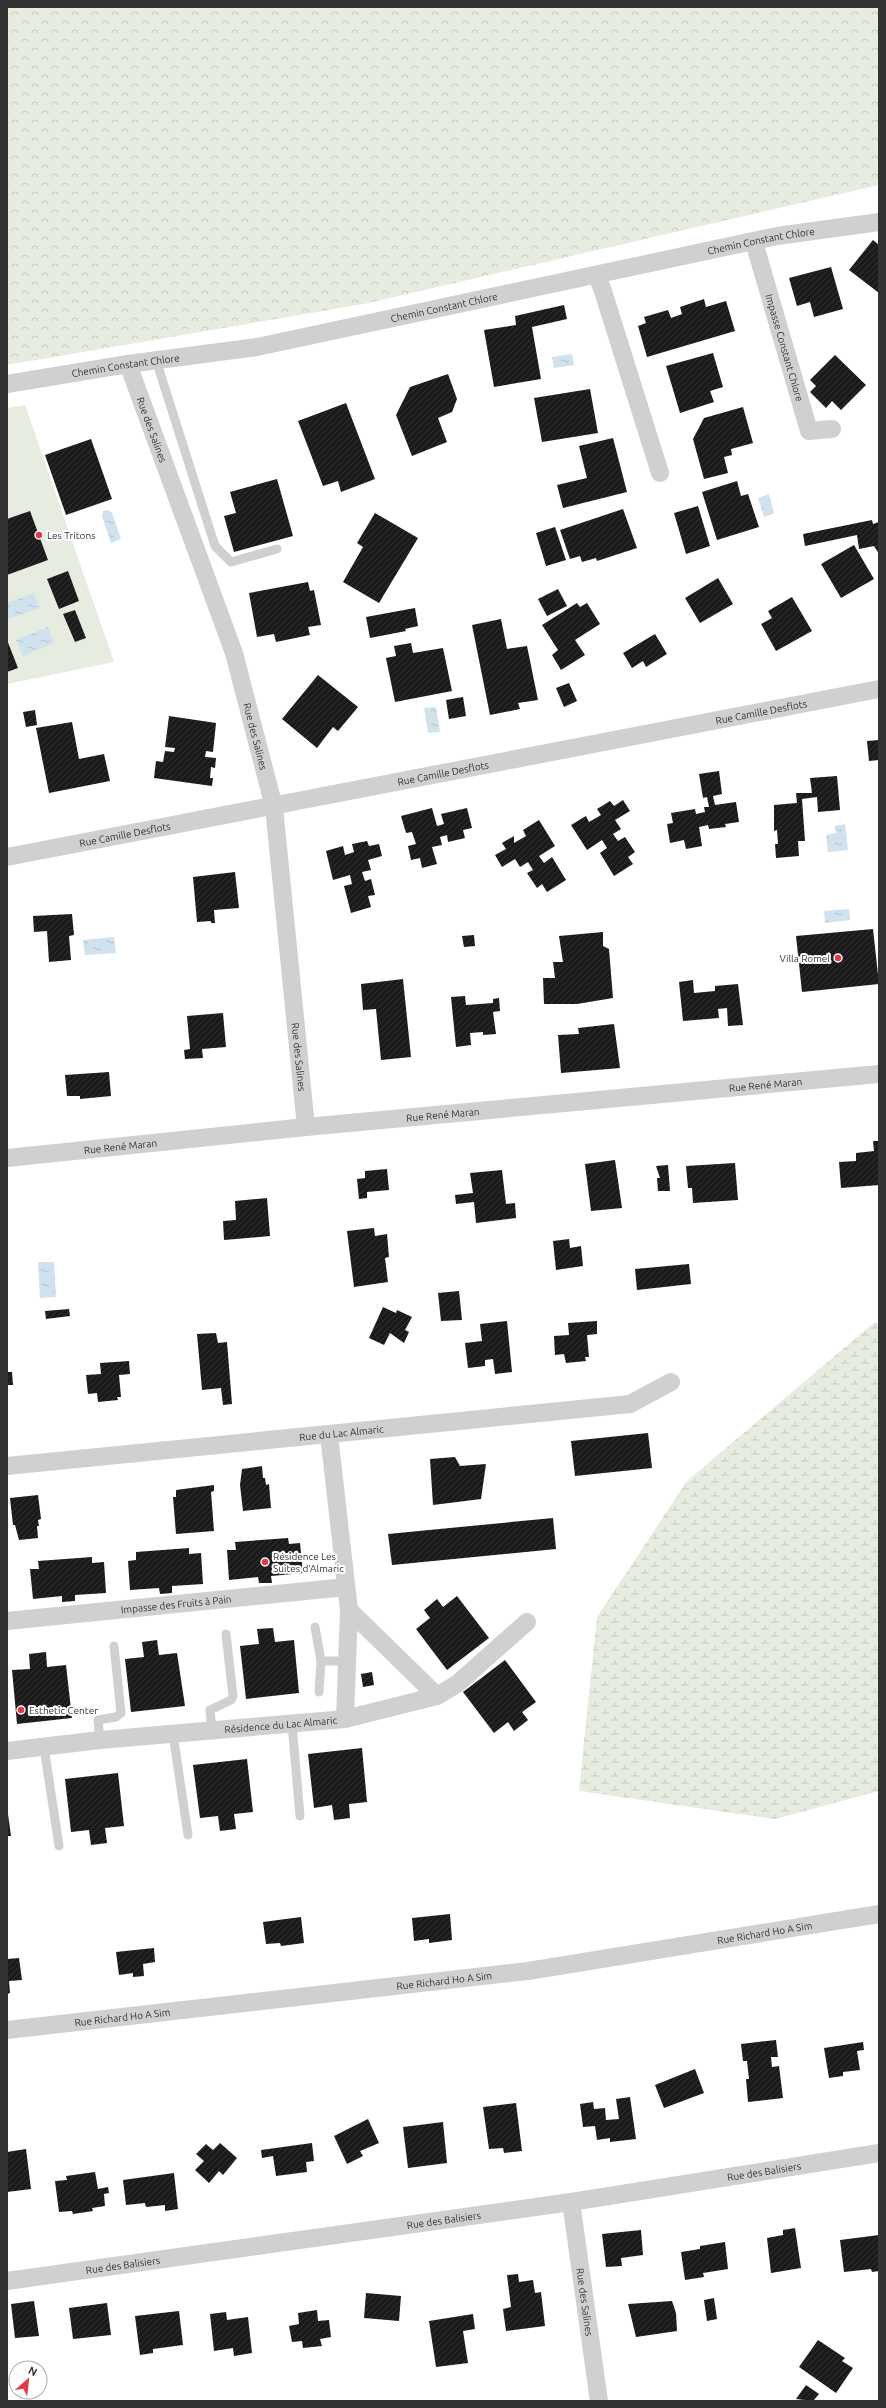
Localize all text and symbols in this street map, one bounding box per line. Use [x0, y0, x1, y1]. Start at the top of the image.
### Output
street label: Chemin Constant Chlore [706, 226, 816, 257]
street label: Chemin Constant Chlore [390, 291, 499, 324]
street label: Impasse Constant Chlore [763, 293, 805, 403]
street label: Chemin Constant Chlore [71, 352, 180, 379]
street label: Rue des Salines [135, 396, 169, 464]
marker: Les Tritons [34, 530, 44, 540]
place label: Les Tritons [47, 530, 96, 541]
street label: Rue Camille Desflots [715, 698, 808, 726]
street label: Rue des Salines [241, 702, 269, 771]
street label: Rue Camille Desflots [397, 759, 490, 788]
street label: Rue Camille Desflots [78, 821, 171, 849]
place label: Villa Romel [779, 953, 830, 964]
marker: Villa Romel [833, 953, 843, 963]
street label: Rue des Salines [290, 1022, 307, 1092]
street label: Rue René Maran [728, 1076, 803, 1094]
street label: Rue René Maran [406, 1106, 480, 1124]
street label: Rue René Maran [83, 1137, 158, 1156]
street label: Rue du Lac Almaric [299, 1424, 384, 1443]
place label: Résidence Les Suites d'Almaric [273, 1551, 344, 1574]
marker: Résidence Les Suites d'Almaric [260, 1557, 270, 1567]
street label: Impasse des Fruits à Pain [120, 1594, 232, 1616]
marker: Esthetic Center [16, 1705, 26, 1715]
place label: Esthetic Center [29, 1705, 98, 1716]
street label: Résidence du Lac Almaric [224, 1715, 338, 1735]
street label: Rue Richard Ho A Sim [716, 1920, 813, 1946]
street label: Rue Richard Ho A Sim [396, 1970, 493, 1992]
street label: Rue Richard Ho A Sim [74, 2007, 171, 2028]
street label: Rue des Balisiers [726, 2160, 802, 2183]
street label: Rue des Balisiers [406, 2210, 482, 2231]
street label: Rue des Balisiers [85, 2255, 161, 2276]
street label: Rue des Salines [574, 2267, 595, 2337]
north arrow [8, 2360, 48, 2400]
text: N [26, 2364, 39, 2378]

